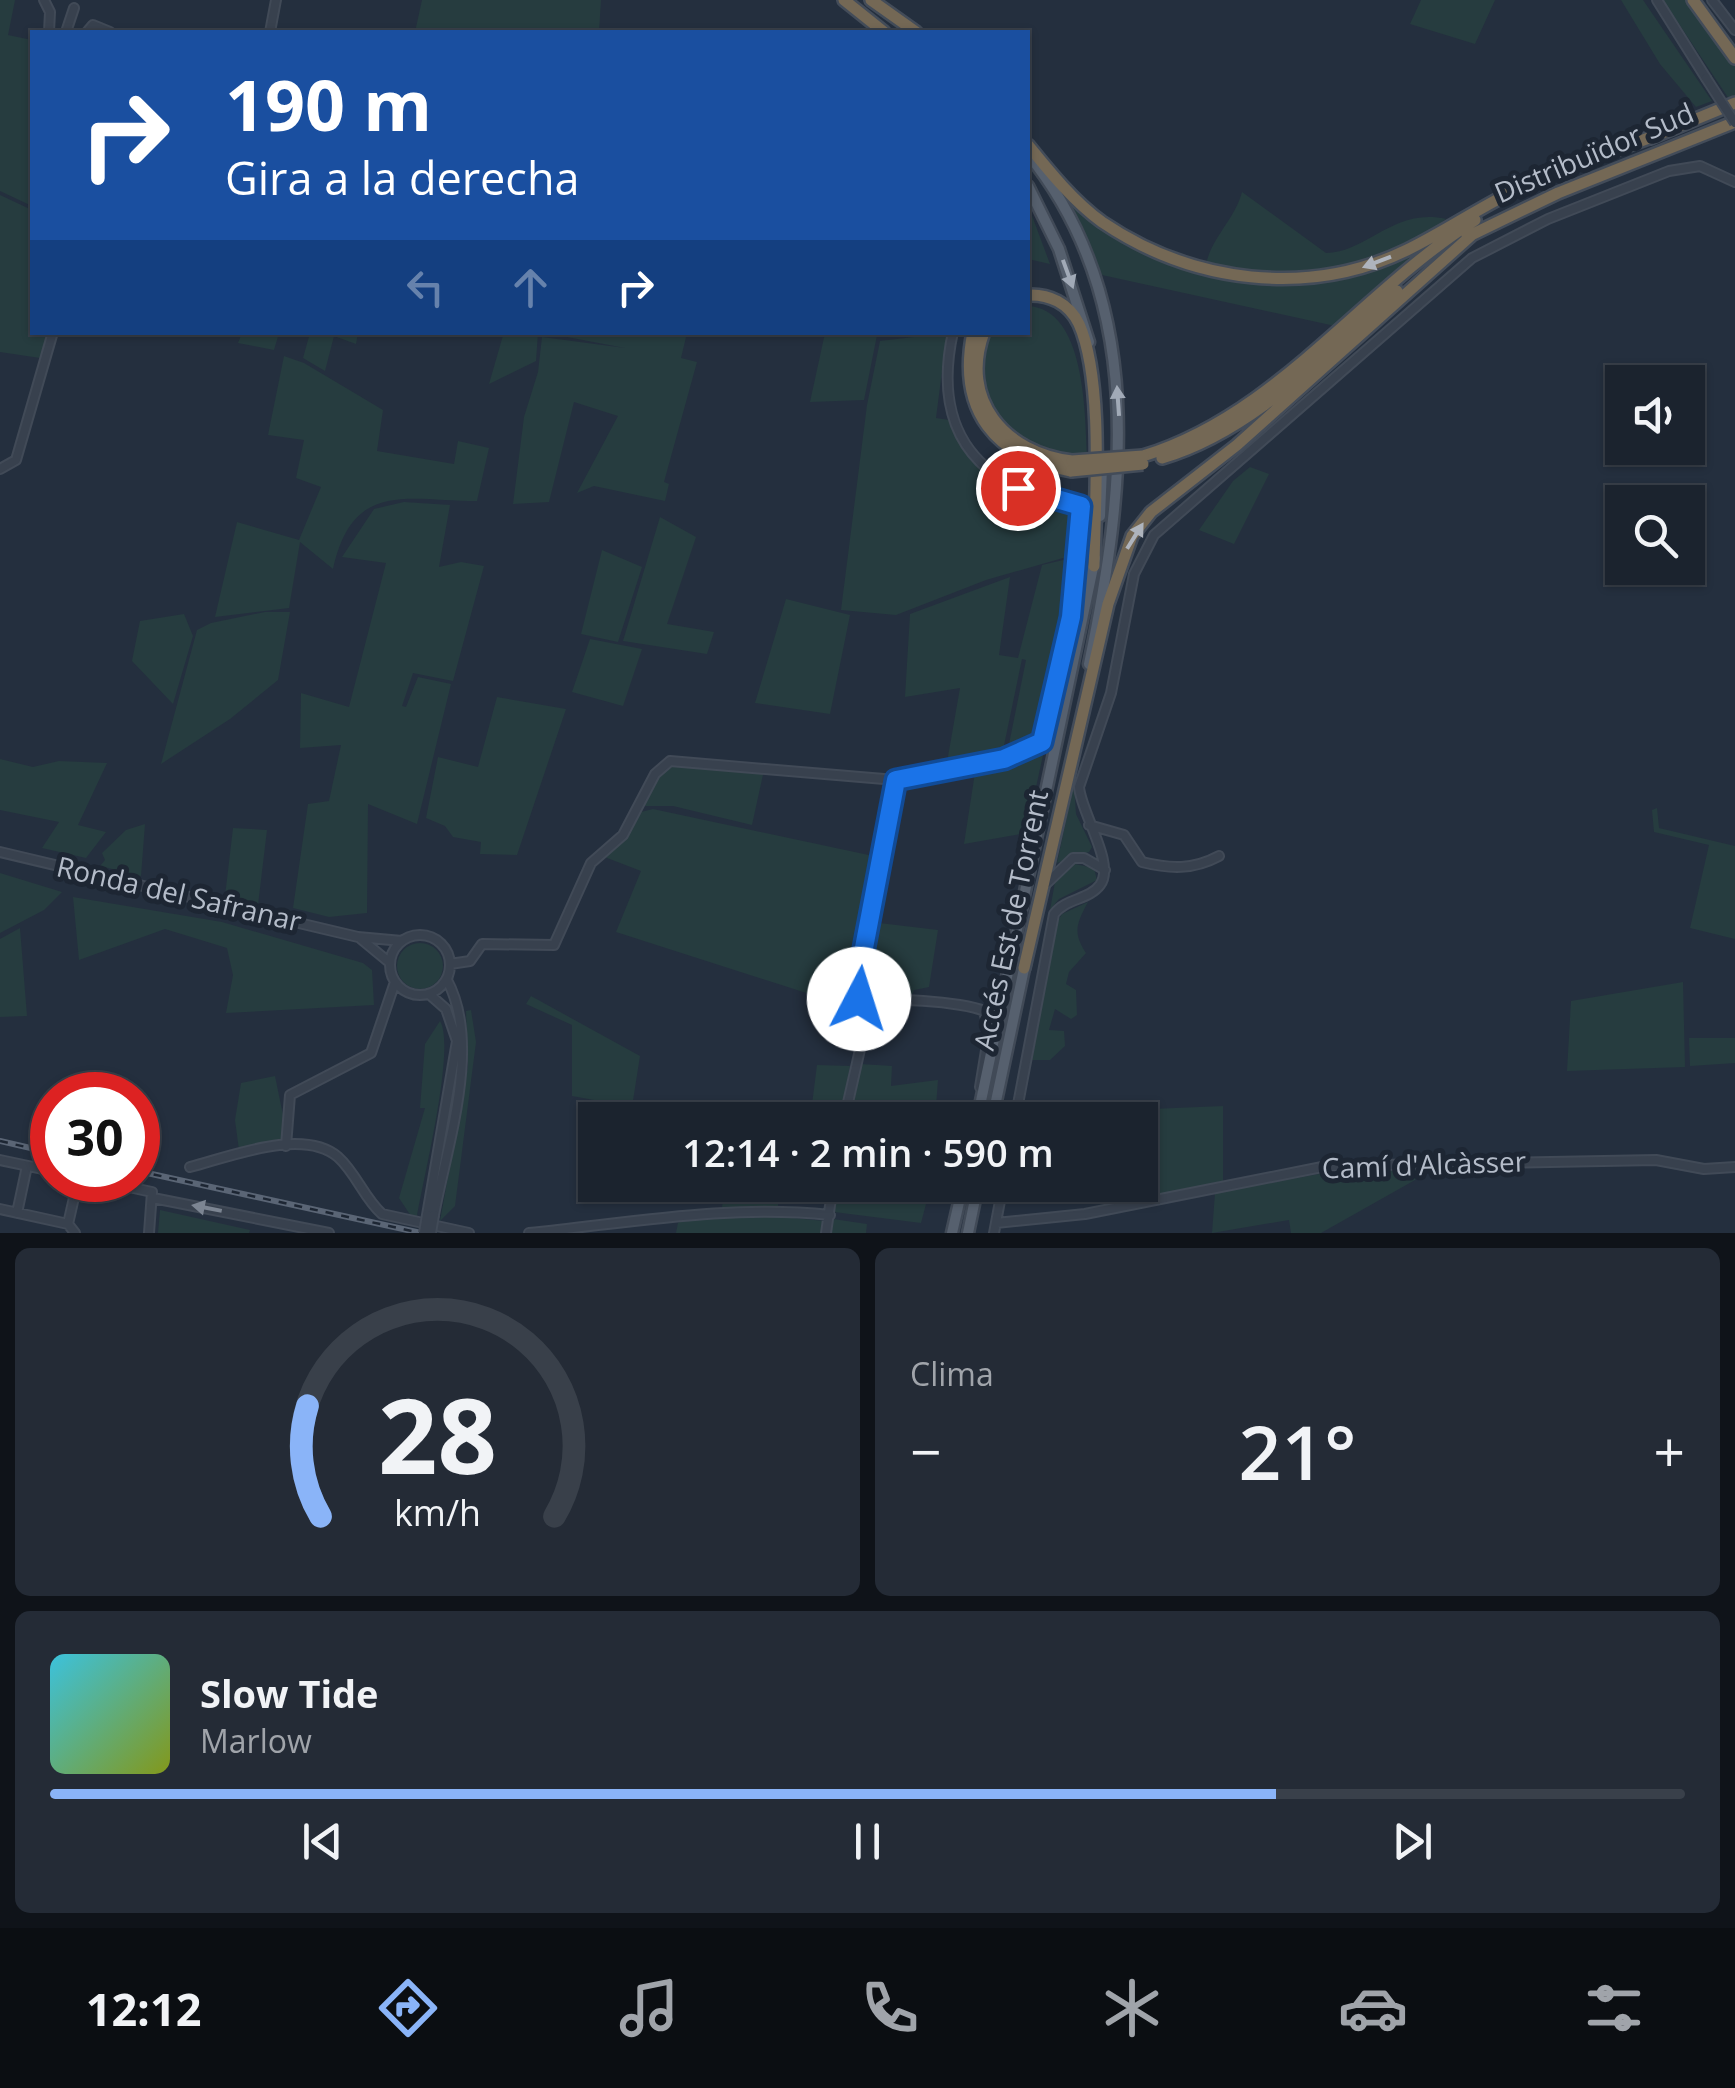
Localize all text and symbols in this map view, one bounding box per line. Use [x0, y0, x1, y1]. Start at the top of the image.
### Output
text: 190 m [225, 56, 432, 152]
icon: right [60, 70, 190, 200]
street label: Distribuïdor Sud [1488, 93, 1699, 211]
text: Gira a la derecha [225, 147, 580, 208]
one-way arrow [1362, 254, 1392, 270]
icon: left [398, 260, 453, 315]
icon: ahead [503, 260, 558, 315]
icon: right [608, 260, 663, 315]
one-way arrow [1061, 260, 1076, 290]
map controls [1605, 365, 1705, 585]
button: sound [1605, 365, 1705, 465]
one-way arrow [1110, 384, 1126, 416]
pin [976, 446, 1061, 531]
icon: arrive [991, 461, 1046, 516]
button: search [1605, 485, 1705, 585]
one-way arrow [1125, 522, 1144, 549]
street label: Accés Est de Torrent [964, 786, 1056, 1053]
street label: Ronda del Safranar [53, 846, 306, 940]
position arrow [807, 947, 911, 1051]
speed limit sign: 30 [30, 1072, 160, 1202]
text: 12:14 · 2 min · 590 m [682, 1126, 1054, 1178]
street label: Camí d'Alcàsser [1321, 1141, 1527, 1187]
one-way arrow [191, 1200, 222, 1216]
text: Clima [910, 1352, 994, 1395]
text: 28 [378, 1363, 497, 1504]
text: 21° [1239, 1400, 1356, 1502]
text: − [910, 1413, 941, 1488]
text: + [1654, 1413, 1685, 1488]
text: km/h [394, 1488, 481, 1536]
text: Slow Tide [200, 1667, 379, 1719]
text: Marlow [200, 1719, 312, 1762]
icon: previous [295, 1814, 350, 1869]
icon: pause [840, 1814, 895, 1869]
icon: next [1385, 1814, 1440, 1869]
icon: directions [373, 1973, 443, 2043]
icon: music [614, 1973, 684, 2043]
icon: phone [855, 1973, 925, 2043]
icon: climate [1097, 1973, 1167, 2043]
icon: car [1338, 1973, 1408, 2043]
icon: filters [1579, 1973, 1649, 2043]
text: 12:12 [86, 1978, 201, 2039]

